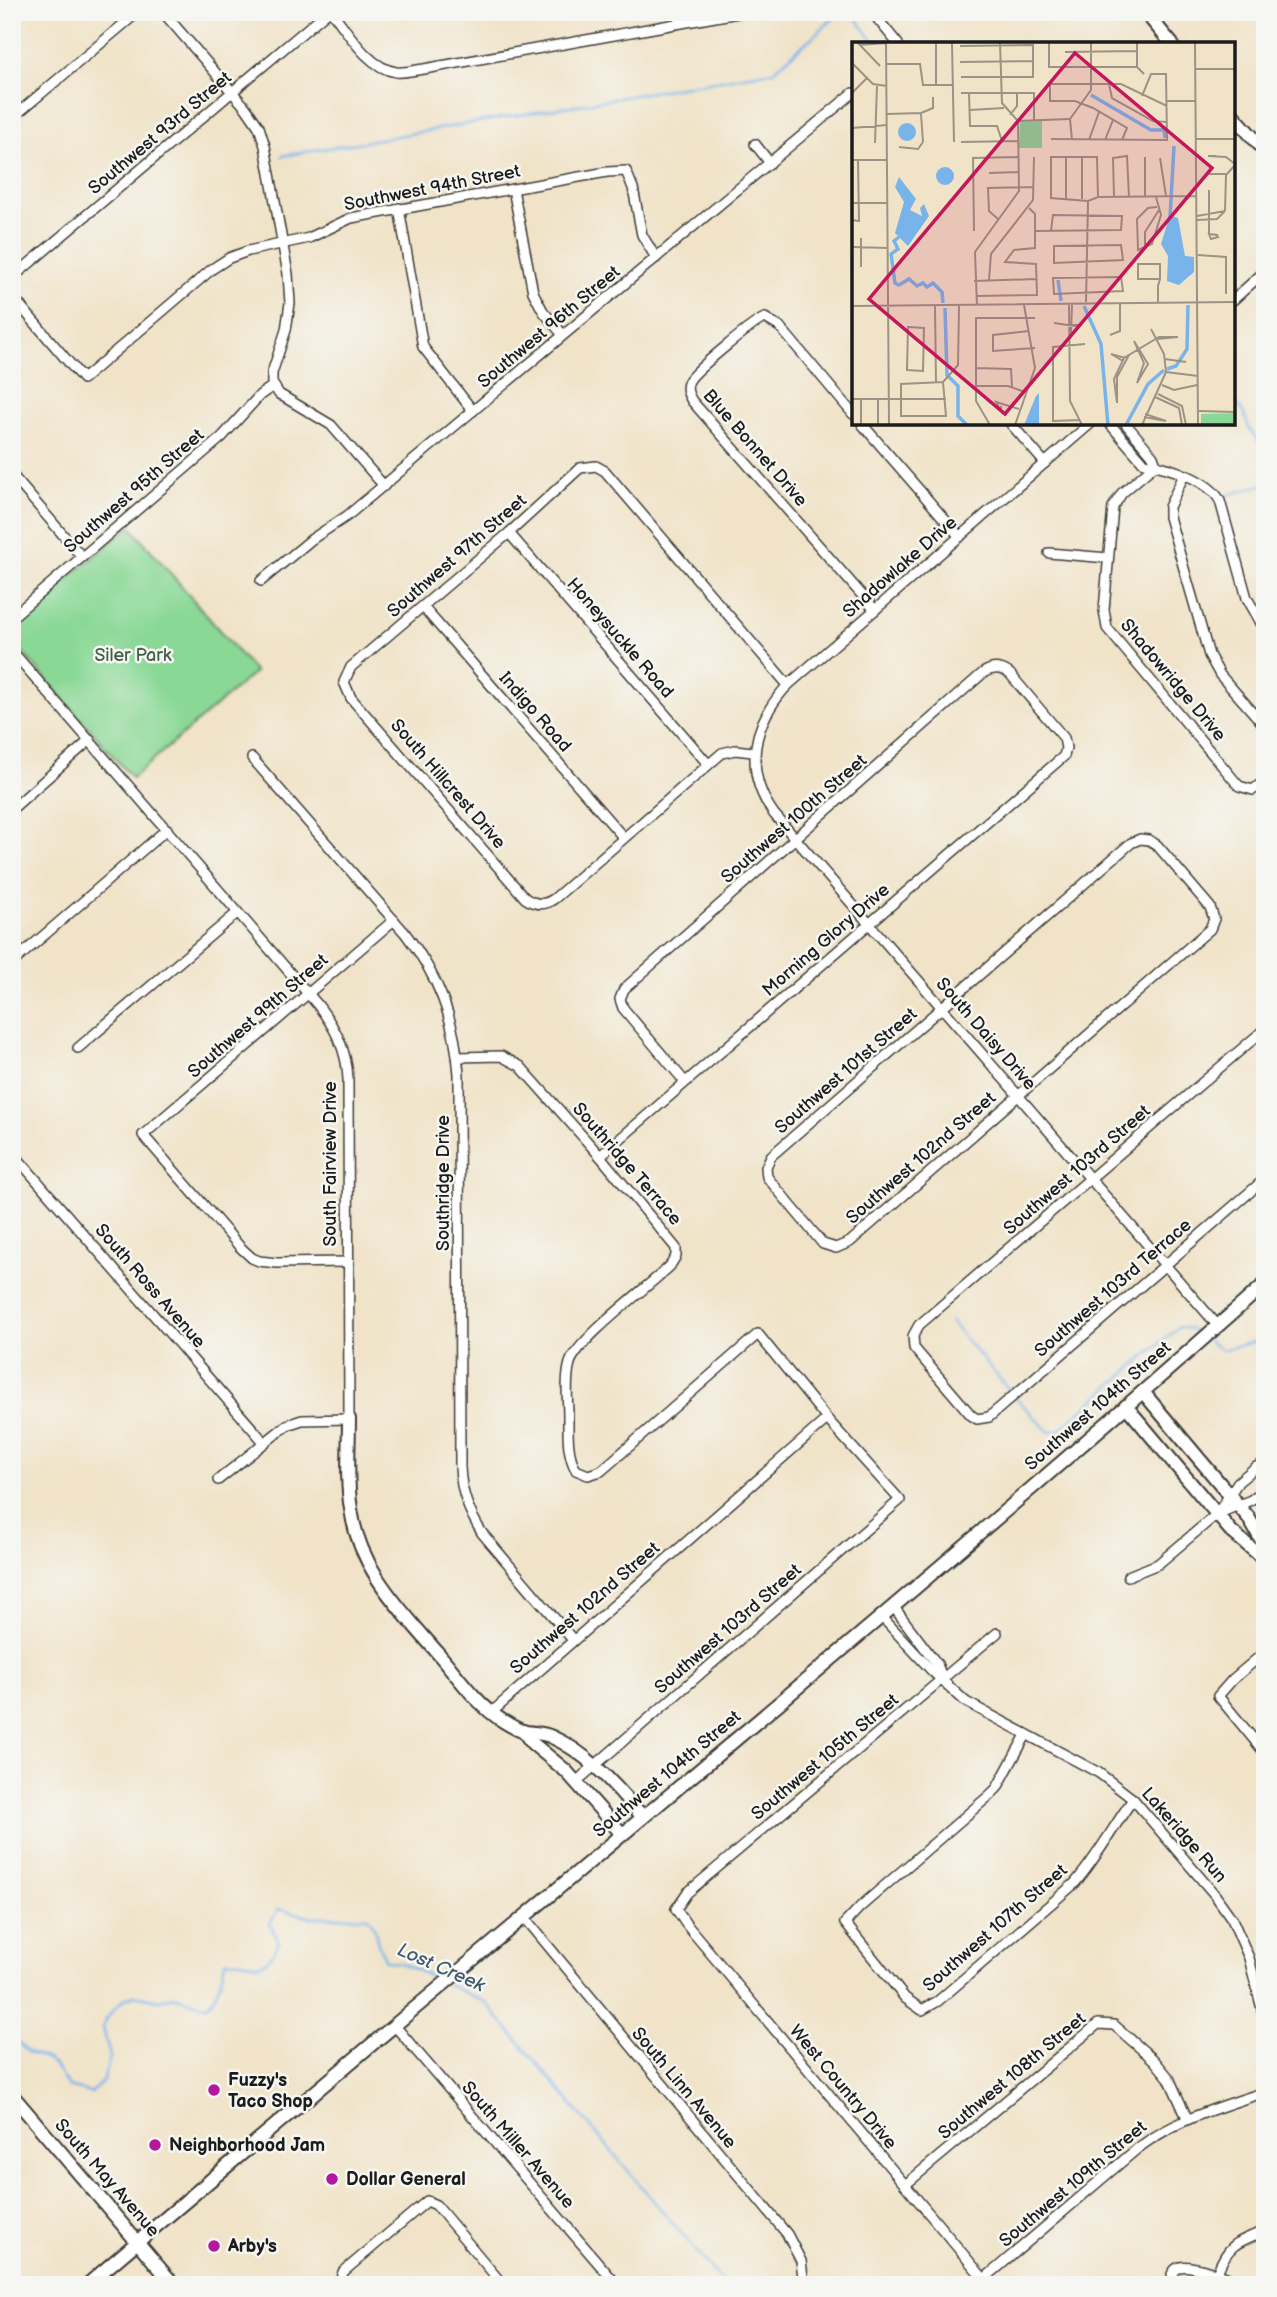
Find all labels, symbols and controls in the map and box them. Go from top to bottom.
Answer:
inset map [852,42,1235,425]
street label: Southwest 93rd Street [84,67,236,199]
street label: Southwest 94th Street [342,161,522,215]
street label: Southwest 96th Street [474,261,625,393]
street label: Blue Bonnet Drive [698,385,812,511]
street label: Southwest 95th Street [60,424,209,557]
street label: Southwest 97th Street [383,490,531,622]
street label: Shadowlake Drive [839,512,961,622]
street label: Honeysuckle Road [562,574,678,702]
street label: Shadowridge Drive [1116,615,1230,746]
park label: Siler Park [94,645,172,666]
street label: Indigo Road [495,668,575,756]
street label: South Hillcrest Drive [386,715,510,853]
street label: Southwest 100th Street [717,750,871,888]
street label: Morning Glory Drive [758,879,894,1001]
street label: Southwest 99th Street [184,949,333,1082]
street label: South Daisy Drive [932,974,1041,1095]
street label: Southwest 101st Street [771,1003,922,1138]
street label: South Fairview Drive [320,1081,341,1247]
street label: Southwest 102nd Street [842,1087,1000,1229]
street label: Southridge Terrace [568,1098,686,1230]
street label: Southwest 103rd Street [999,1100,1155,1239]
street label: Southridge Drive [433,1115,454,1251]
street label: Southwest 103rd Terrace [1031,1214,1196,1362]
street label: South Ross Avenue [90,1220,210,1353]
street label: Southwest 104th Street [1021,1337,1175,1475]
street label: Southwest 102nd Street [506,1537,664,1679]
street label: Southwest 103rd Street [650,1559,806,1698]
street label: Southwest 105th Street [747,1689,903,1825]
street label: Southwest 104th Street [589,1706,745,1842]
street label: Lakeridge Run [1137,1783,1231,1887]
street label: Southwest 107th Street [919,1859,1072,1996]
water label: Lost Creek [394,1939,489,1998]
street label: Southwest 108th Street [934,2008,1090,2144]
street label: West Country Drive [785,2021,901,2154]
street label: South Linn Avenue [627,2023,741,2153]
place label: Fuzzy's Taco Shop [228,2070,313,2112]
street label: South Miller Avenue [457,2077,579,2213]
marker: Fuzzy's Taco Shop [206,2082,222,2098]
street label: South May Avenue [50,2115,164,2241]
street label: Southwest 109th Street [995,2116,1151,2252]
place label: Neighborhood Jam [169,2135,325,2156]
marker: Neighborhood Jam [147,2137,163,2153]
place label: Dollar General [346,2169,466,2190]
marker: Dollar General [324,2171,340,2187]
place label: Arby's [227,2236,277,2257]
marker: Arby's [206,2238,222,2254]

